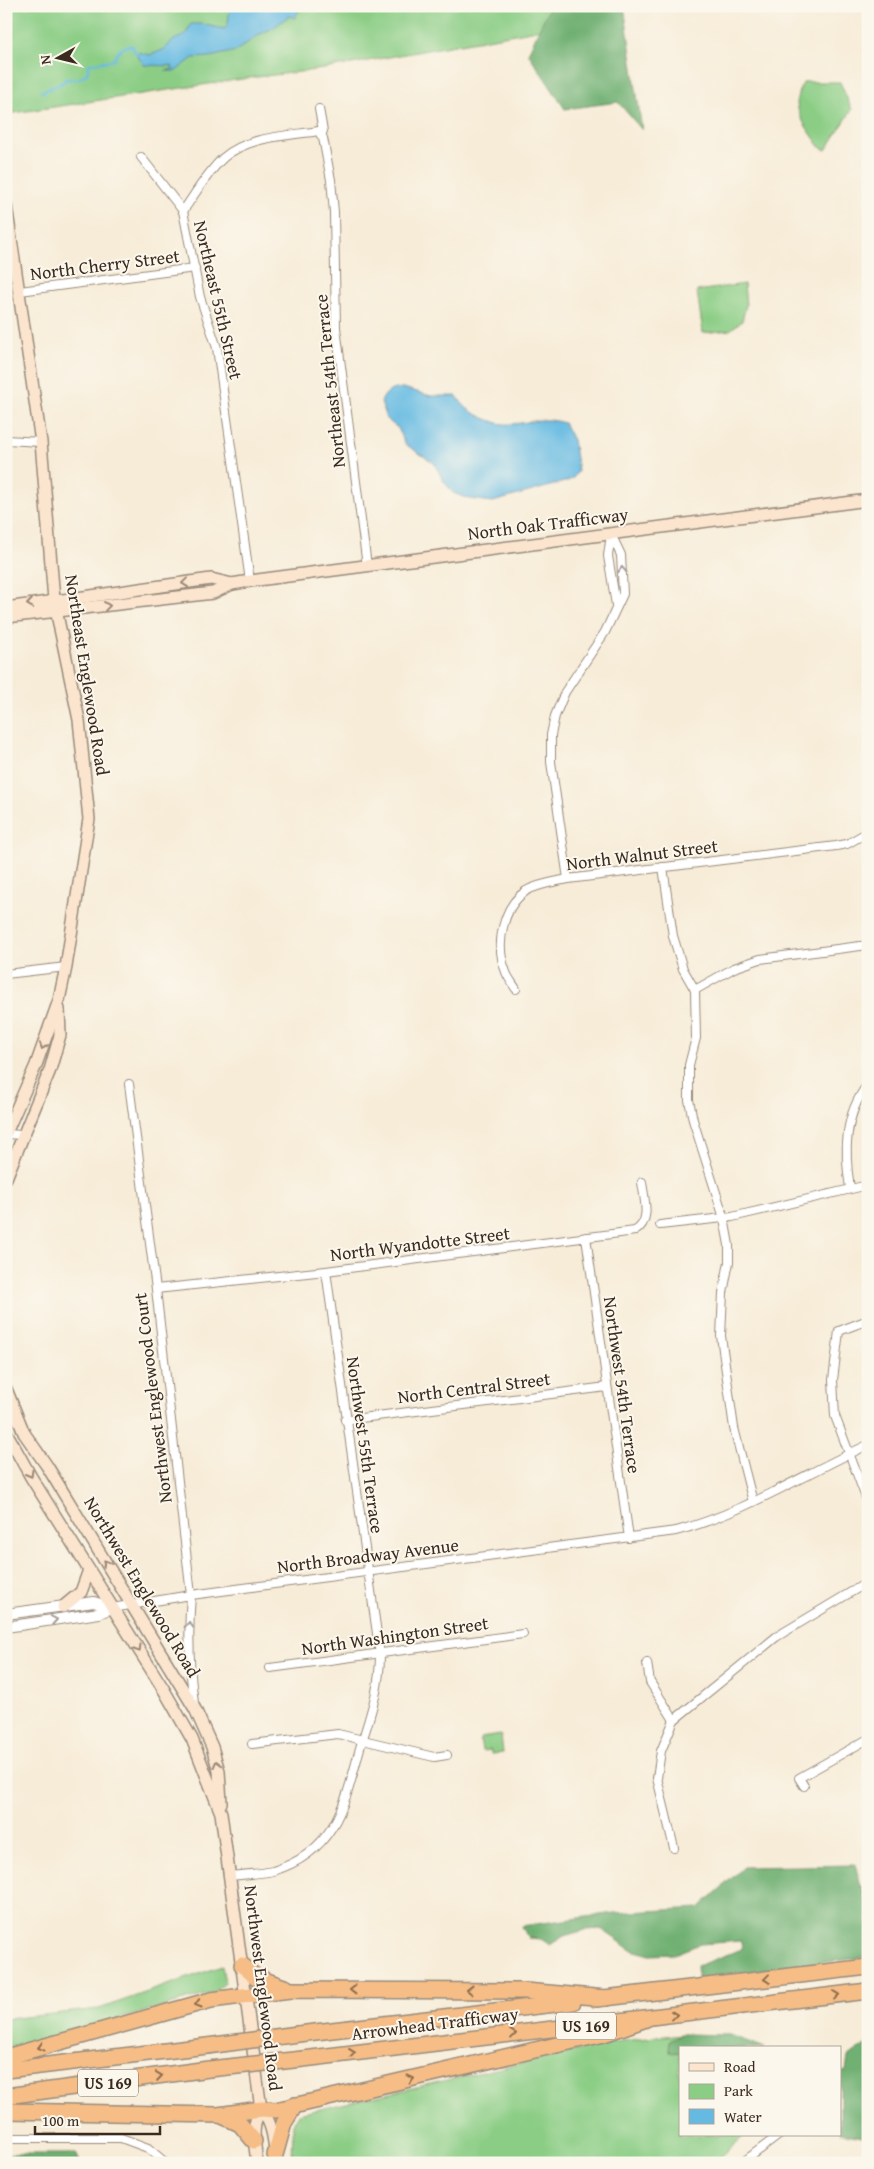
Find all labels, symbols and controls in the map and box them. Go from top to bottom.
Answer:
north arrow [32,32,82,82]
text: N [34,53,56,66]
street label: Northeast 55th Street [187,218,250,383]
street label: North Cherry Street [29,242,182,287]
street label: Northeast 54th Terrace [307,293,352,469]
street label: North Oak Trafficway [466,500,630,547]
one-way arrow [617,565,627,573]
street label: Northeast Englewood Road [58,573,117,778]
one-way arrow [180,577,189,587]
one-way arrow [26,598,34,609]
one-way arrow [103,601,111,612]
street label: North Walnut Street [565,832,720,877]
one-way arrow [39,1041,49,1050]
street label: North Wyandotte Street [329,1219,512,1268]
street label: Northwest Englewood Court [126,1291,179,1505]
street label: Northwest 54th Terrace [597,1295,648,1475]
street label: Northwest 55th Terrace [340,1355,391,1535]
street label: North Central Street [396,1365,553,1410]
one-way arrow [24,1469,34,1478]
street label: Northwest Englewood Road [78,1491,207,1683]
street label: North Broadway Avenue [276,1531,460,1580]
one-way arrow [103,1560,113,1569]
street label: North Washington Street [300,1609,491,1662]
one-way arrow [50,1616,59,1626]
one-way arrow [184,1621,195,1629]
one-way arrow [131,1644,141,1653]
one-way arrow [212,1760,223,1769]
street label: Northwest Englewood Road [237,1884,290,2093]
one-way arrow [763,1973,771,1984]
one-way arrow [349,1985,356,1995]
one-way arrow [466,1985,474,1995]
one-way arrow [832,1990,840,2001]
one-way arrow [194,1998,202,2008]
street label: Arrowhead Trafficway [350,2000,520,2047]
one-way arrow [671,2010,679,2021]
road number: US 169 [556,2012,616,2040]
one-way arrow [509,2029,517,2040]
one-way arrow [37,2041,45,2051]
legend [679,2046,842,2136]
one-way arrow [348,2048,356,2059]
text: Road [724,2056,755,2077]
road number: US 169 [78,2070,138,2096]
one-way arrow [155,2071,163,2082]
one-way arrow [407,2074,416,2085]
text: Park [724,2080,753,2101]
scale bar [35,2104,160,2136]
text: Water [724,2106,762,2127]
text: 100 m [42,2110,80,2131]

